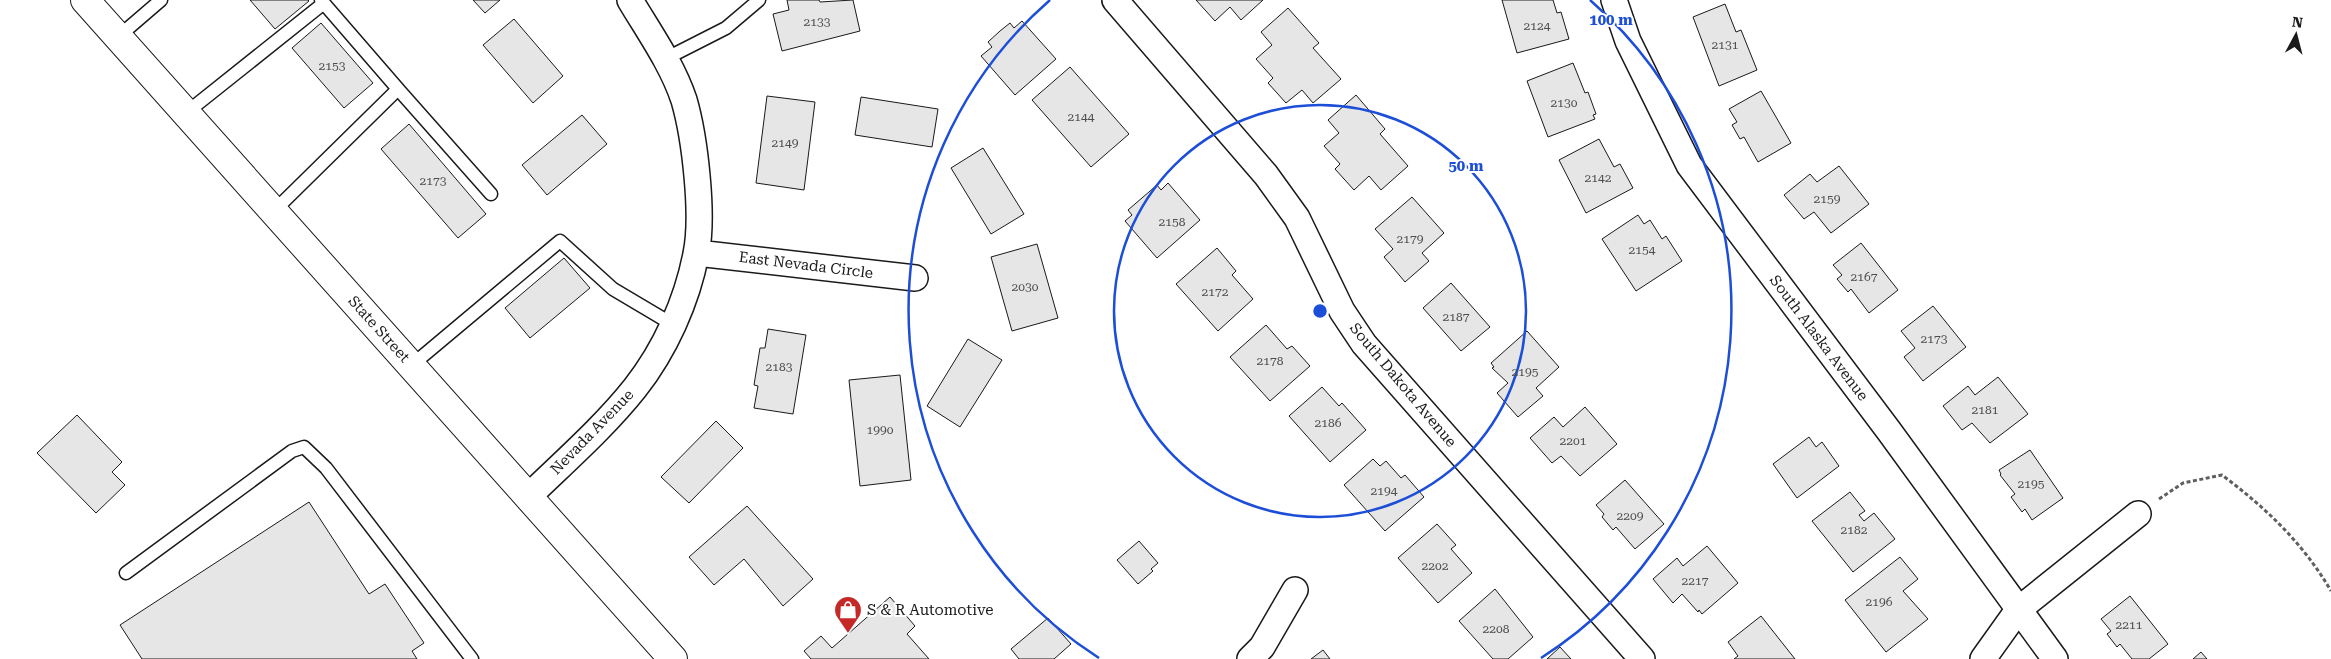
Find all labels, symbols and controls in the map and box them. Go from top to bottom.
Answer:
north arrow [2271,10,2321,60]
text: 100 m [1589,11,1633,29]
text: N [2291,13,2304,31]
house number: 2133 [804,15,831,29]
house number: 2124 [1524,19,1551,33]
house number: 2131 [1712,38,1739,52]
house number: 2153 [319,59,346,73]
house number: 2130 [1551,96,1578,110]
house number: 2144 [1068,110,1095,124]
house number: 2149 [772,136,799,150]
text: 50 m [1448,157,1484,175]
house number: 2142 [1585,171,1612,185]
house number: 2173 [420,174,447,188]
house number: 2159 [1814,192,1841,206]
house number: 2158 [1159,215,1186,229]
house number: 2179 [1397,232,1424,246]
house number: 2154 [1629,243,1656,257]
street label: East Nevada Circle [738,248,874,282]
house number: 2167 [1851,270,1878,284]
street label: South Alaska Avenue [1766,272,1872,404]
house number: 2030 [1012,280,1039,294]
house number: 2172 [1202,285,1229,299]
street label: State Street [344,292,414,366]
centre of rings [1311,302,1329,320]
house number: 2187 [1443,310,1470,324]
street label: South Dakota Avenue [1346,319,1460,451]
house number: 2173 [1921,332,1948,346]
house number: 2178 [1257,354,1284,368]
house number: 2183 [766,360,793,374]
house number: 2195 [1512,365,1539,379]
street label: Nevada Avenue [547,386,637,478]
house number: 2181 [1972,403,1999,417]
house number: 2186 [1315,416,1342,430]
house number: 1990 [867,423,894,437]
house number: 2201 [1560,434,1587,448]
house number: 2195 [2018,477,2045,491]
house number: 2194 [1371,484,1398,498]
house number: 2209 [1617,509,1644,523]
house number: 2182 [1841,523,1868,537]
house number: 2202 [1422,559,1449,573]
house number: 2217 [1682,574,1709,588]
shop icon: S & R Automotive [833,595,863,634]
house number: 2196 [1866,595,1893,609]
place label: S & R Automotive [867,601,994,619]
house number: 2211 [2116,618,2143,632]
house number: 2208 [1483,622,1510,636]

